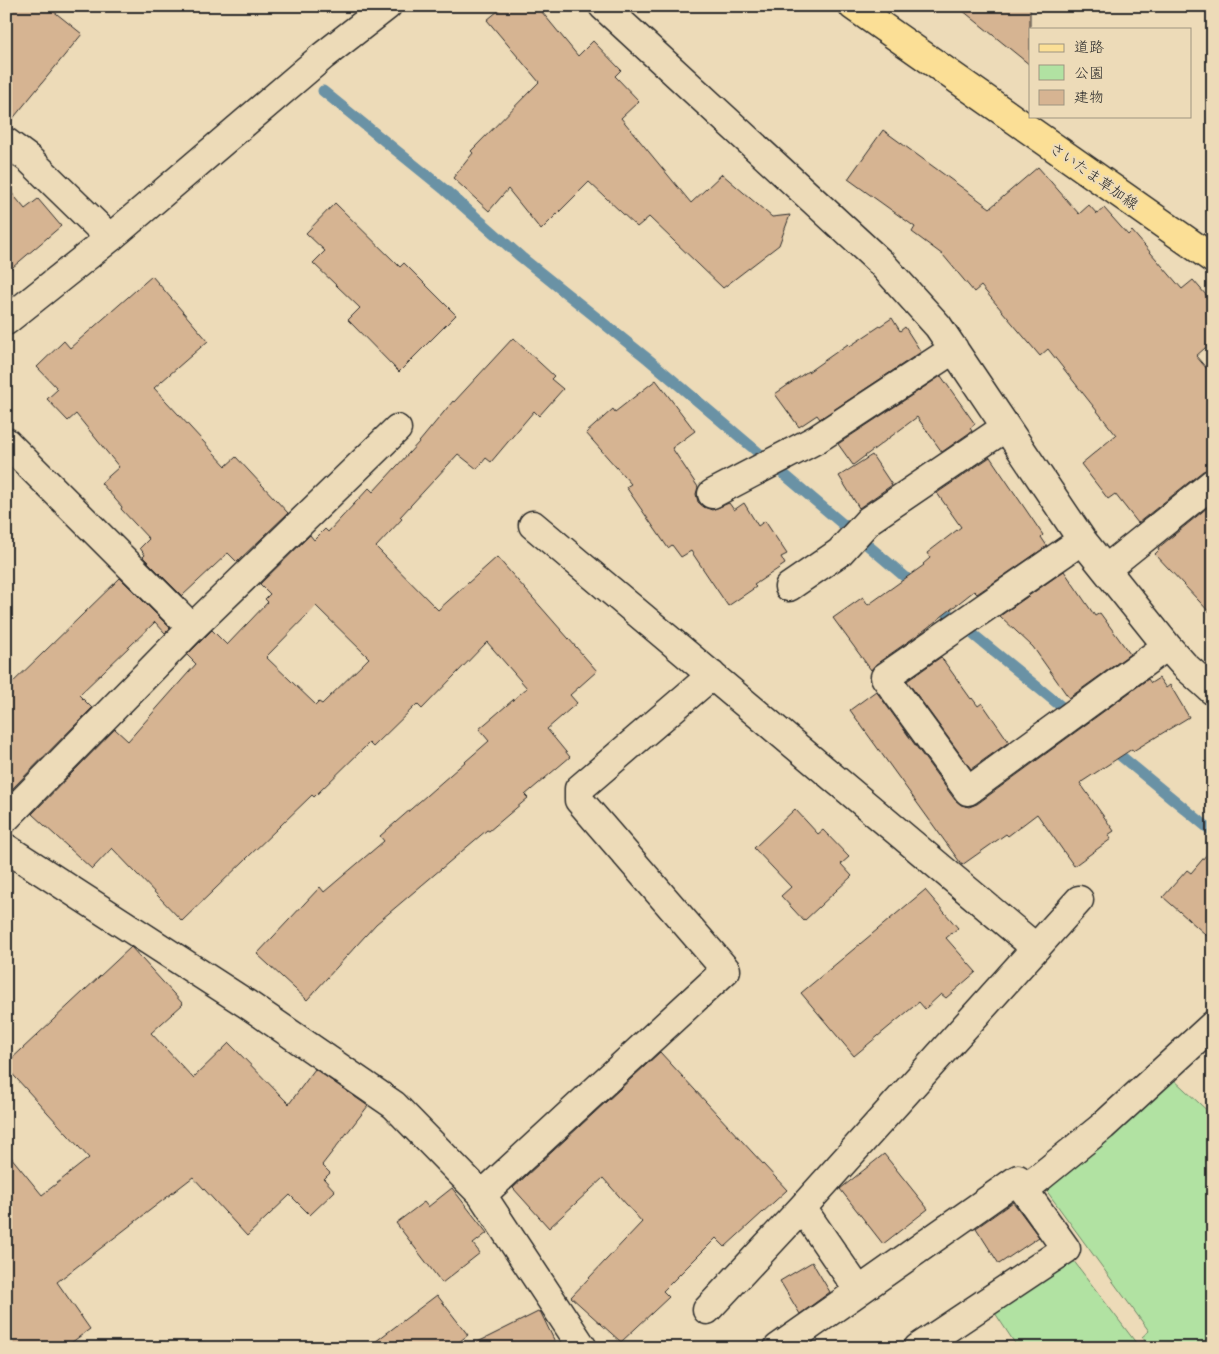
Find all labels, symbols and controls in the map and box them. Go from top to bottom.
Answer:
legend [1029,28,1192,118]
text: 道路 [1074,37,1104,56]
text: 公園 [1074,63,1104,82]
text: 建物 [1074,87,1104,106]
street label: さいたま草加線 [1046,138,1142,213]

